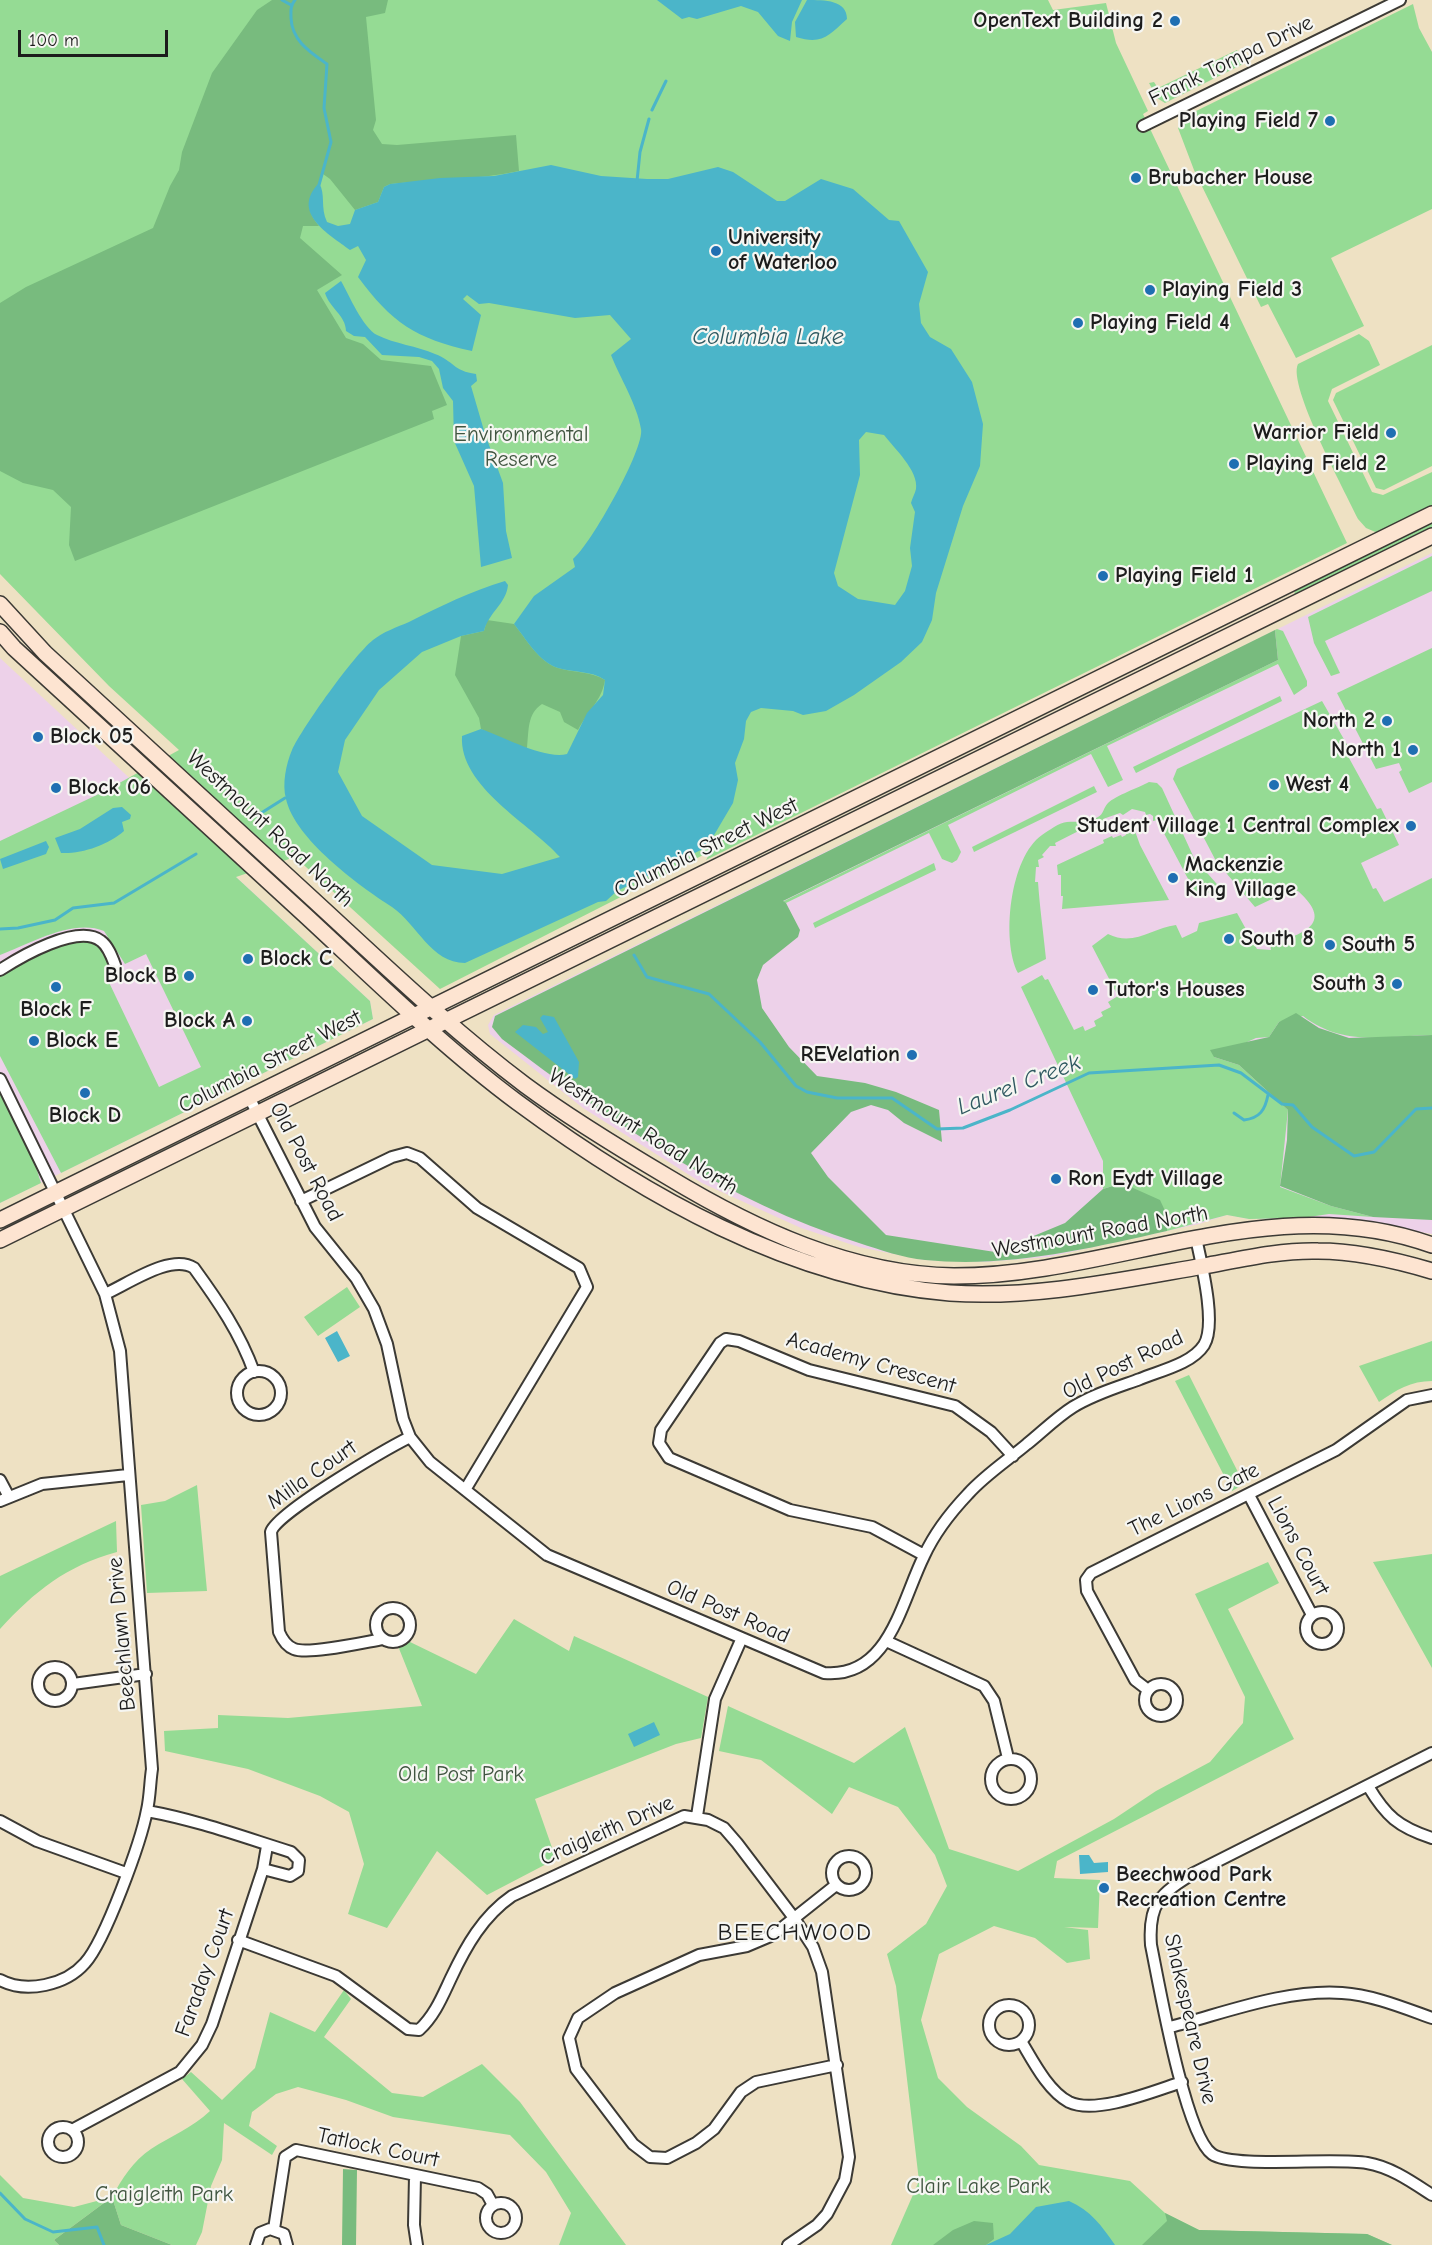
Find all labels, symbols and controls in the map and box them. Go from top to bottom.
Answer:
place label: OpenText Building 2 [973,8,1163,34]
street label: Frank Tompa Drive [1145,10,1317,112]
marker: OpenText Building 2 [1168,14,1182,28]
scale bar [21,18,171,56]
text: 100 m [29,30,79,51]
place label: Playing Field 7 [1179,108,1318,134]
marker: Playing Field 7 [1323,114,1337,128]
place label: Brubacher House [1148,165,1313,191]
marker: Brubacher House [1129,171,1143,185]
place label: University of Waterloo [728,225,837,276]
marker: University of Waterloo [709,244,723,258]
place label: Playing Field 3 [1162,277,1302,303]
marker: Playing Field 3 [1143,283,1157,297]
place label: Playing Field 4 [1090,310,1230,336]
marker: Playing Field 4 [1071,316,1085,330]
water label: Columbia Lake [692,323,844,351]
place label: Warrior Field [1254,420,1379,446]
park label: Environmental Reserve [454,422,588,474]
marker: Warrior Field [1384,426,1398,440]
place label: Playing Field 2 [1246,451,1386,477]
marker: Playing Field 2 [1227,457,1241,471]
place label: Playing Field 1 [1115,563,1253,589]
marker: Playing Field 1 [1096,569,1110,583]
place label: North 2 [1303,708,1375,734]
marker: North 2 [1380,714,1394,728]
place label: Block 05 [50,724,133,750]
marker: Block 05 [31,730,45,744]
place label: North 1 [1331,737,1401,763]
marker: North 1 [1406,743,1420,757]
street label: Westmount Road North [181,745,359,913]
place label: West 4 [1286,772,1349,798]
place label: Block 06 [68,775,151,801]
marker: West 4 [1267,778,1281,792]
marker: Block 06 [49,781,63,795]
street label: Columbia Street West [610,792,802,904]
place label: Student Village 1 Central Complex [1077,813,1399,839]
marker: Student Village 1 Central Complex [1404,819,1418,833]
place label: Mackenzie King Village [1185,852,1296,903]
marker: Mackenzie King Village [1166,871,1180,885]
place label: South 8 [1241,926,1314,952]
marker: South 8 [1222,932,1236,946]
place label: South 5 [1342,932,1415,958]
marker: South 5 [1323,938,1337,952]
place label: Block C [260,946,332,972]
marker: Block C [241,952,255,966]
place label: Block B [105,963,177,989]
marker: Block B [182,969,196,983]
place label: South 3 [1313,971,1385,997]
place label: Tutor's Houses [1105,977,1245,1003]
marker: South 3 [1390,977,1404,991]
marker: Block F [49,980,63,994]
marker: Tutor's Houses [1086,983,1100,997]
place label: Block F [20,997,92,1023]
street label: Columbia Street West [174,1005,366,1119]
place label: Block A [164,1008,235,1034]
marker: Block A [240,1014,254,1028]
place label: Block E [46,1028,118,1054]
marker: Block E [27,1034,41,1048]
place label: REVelation [801,1042,900,1068]
marker: REVelation [905,1048,919,1062]
water label: Laurel Creek [953,1048,1085,1122]
street label: Westmount Road North [543,1063,743,1201]
marker: Block D [78,1086,92,1100]
street label: Old Post Road [264,1098,348,1226]
place label: Block D [49,1103,121,1129]
place label: Ron Eydt Village [1068,1166,1223,1192]
marker: Ron Eydt Village [1049,1172,1063,1186]
street label: Westmount Road North [990,1200,1210,1264]
street label: Old Post Road [1058,1324,1188,1406]
street label: Academy Crescent [783,1326,959,1400]
street label: Milla Court [262,1435,362,1515]
street label: The Lions Gate [1125,1457,1263,1543]
street label: Lions Court [1261,1492,1335,1600]
street label: Beechlawn Drive [102,1556,142,1712]
street label: Old Post Road [662,1574,794,1650]
park label: Old Post Park [398,1762,524,1788]
street label: Craigleith Drive [536,1790,678,1872]
place label: Beechwood Park Recreation Centre [1116,1862,1286,1914]
marker: Beechwood Park Recreation Centre [1097,1881,1111,1895]
street label: Faraday Court [170,1905,240,2041]
district label: BEECHWOOD [717,1919,873,1947]
street label: Shakespeare Drive [1158,1931,1222,2107]
street label: Tatlock Court [315,2122,441,2174]
park label: Clair Lake Park [906,2174,1050,2200]
park label: Craigleith Park [95,2182,233,2208]

